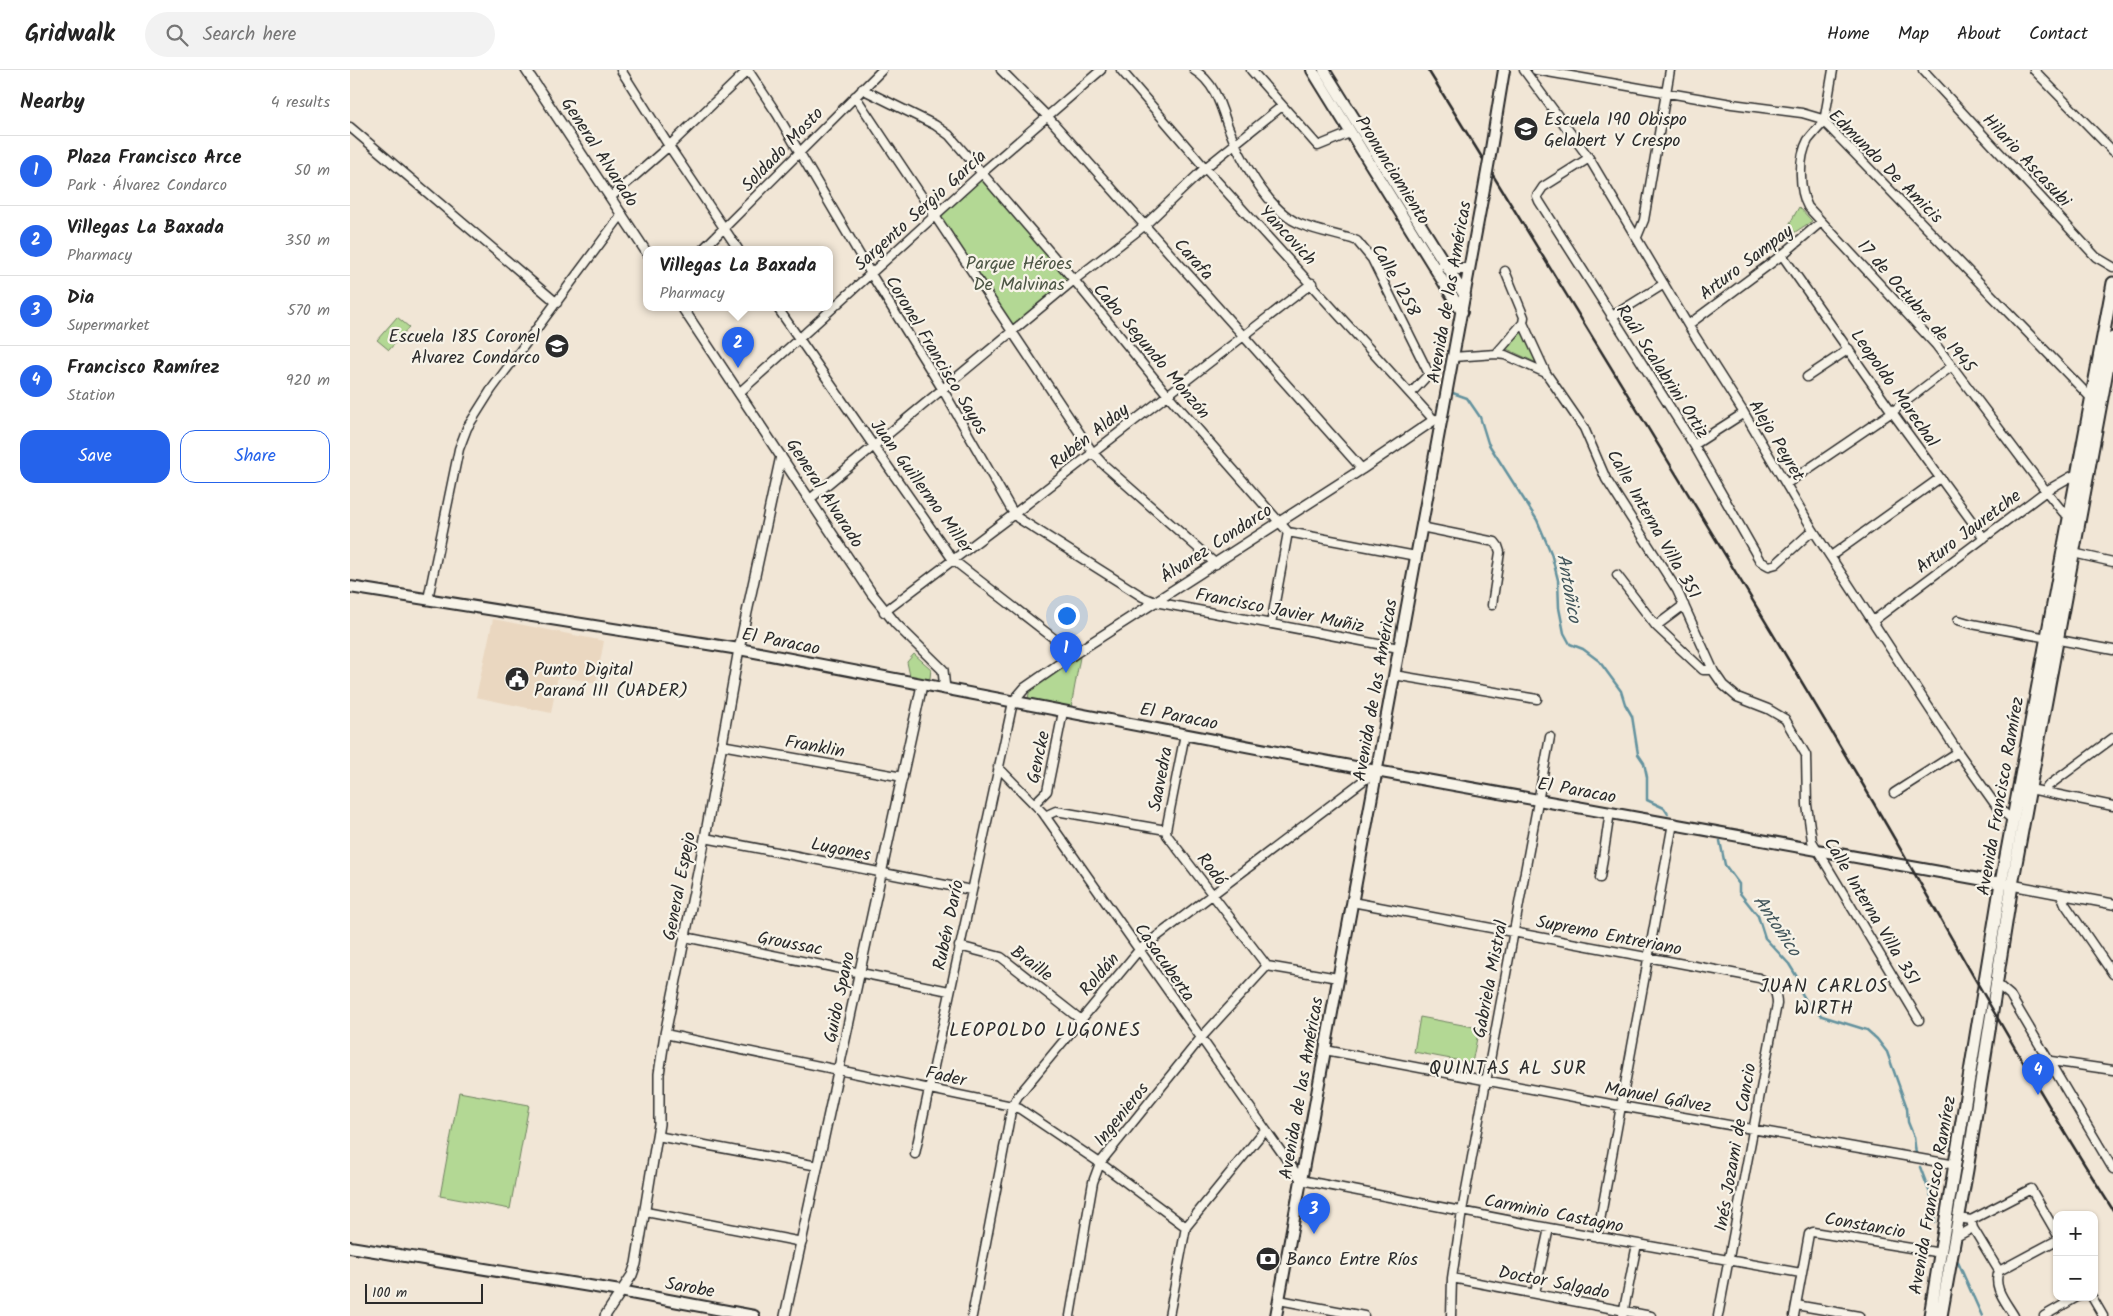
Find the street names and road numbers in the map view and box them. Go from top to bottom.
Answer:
street label: General Alvarado [552,92,645,213]
street label: Soldado Mosto [735,101,831,199]
street label: Edmundo De Amicis [1821,103,1949,232]
street label: Hilario Ascasubi [1974,107,2078,215]
street label: Pronunciamiento [1347,111,1437,231]
street label: Sargento Sergio García [848,143,994,279]
street label: Avenida de las Américas [1420,198,1481,386]
street label: Yancovich [1251,199,1323,273]
street label: Arturo Sampay [1694,218,1801,308]
street label: Carafa [1166,232,1220,288]
street label: 17 de Octubre de 1945 [1849,234,1983,381]
street label: Calle 1258 [1363,239,1427,323]
street label: Coronel Francisco Sayos [877,271,995,441]
street label: Cabo Segundo Monzón [1085,277,1217,427]
street label: Raúl Scalabrini Ortiz [1607,299,1716,445]
street label: Leopoldo Marechal [1842,324,1946,455]
street label: Alejo Peyret [1740,394,1812,488]
street label: Rubén Alday [1044,396,1137,478]
street label: Juan Guillermo Miller [862,414,980,561]
street label: General Alvarado [777,433,870,554]
street label: Calle Interna Villa 351 [1598,444,1707,605]
street label: Arturo Jauretche [1910,483,2028,582]
street label: Álvarez Condarco [1155,497,1279,591]
street label: Francisco Javier Muñiz [1193,581,1367,642]
street label: Avenida de las Américas [1346,596,1407,784]
street label: El Paracao [739,621,822,664]
street label: Avenida Francisco Ramírez [1970,694,2033,898]
street label: El Paracao [1137,696,1220,739]
street label: Franklin [783,728,847,767]
street label: Gencke [1020,728,1059,786]
street label: Saavedra [1141,744,1182,814]
street label: El Paracao [1535,770,1618,813]
street label: General Espejo [656,829,705,943]
street label: Lugones [808,830,874,871]
street label: Calle Interna Villa 351 [1815,832,1927,992]
street label: Rodó [1188,847,1234,894]
street label: Rubén Darío [926,877,973,973]
street label: Supremo Entreriano [1533,908,1684,965]
street label: Casacuberta [1126,917,1202,1008]
street label: Gabriela Mistral [1466,917,1517,1041]
street label: Groussac [755,924,825,965]
street label: Braille [1004,938,1059,990]
street label: Roldán [1073,947,1128,1003]
street label: Guido Spano [817,949,864,1046]
street label: Avenida de las Américas [1272,994,1333,1182]
street label: Fader [923,1059,970,1096]
street label: Inés Jozami de Cancio [1707,1061,1766,1234]
street label: Manuel Gálvez [1602,1075,1714,1122]
street label: Ingenieros [1087,1076,1157,1153]
street label: Avenida Francisco Ramírez [1902,1093,1965,1297]
street label: Carminio Castagno [1481,1187,1626,1242]
street label: Constancio [1822,1205,1907,1248]
street label: Doctor Salgado [1496,1258,1612,1308]
street label: Sarobe [663,1270,717,1307]

